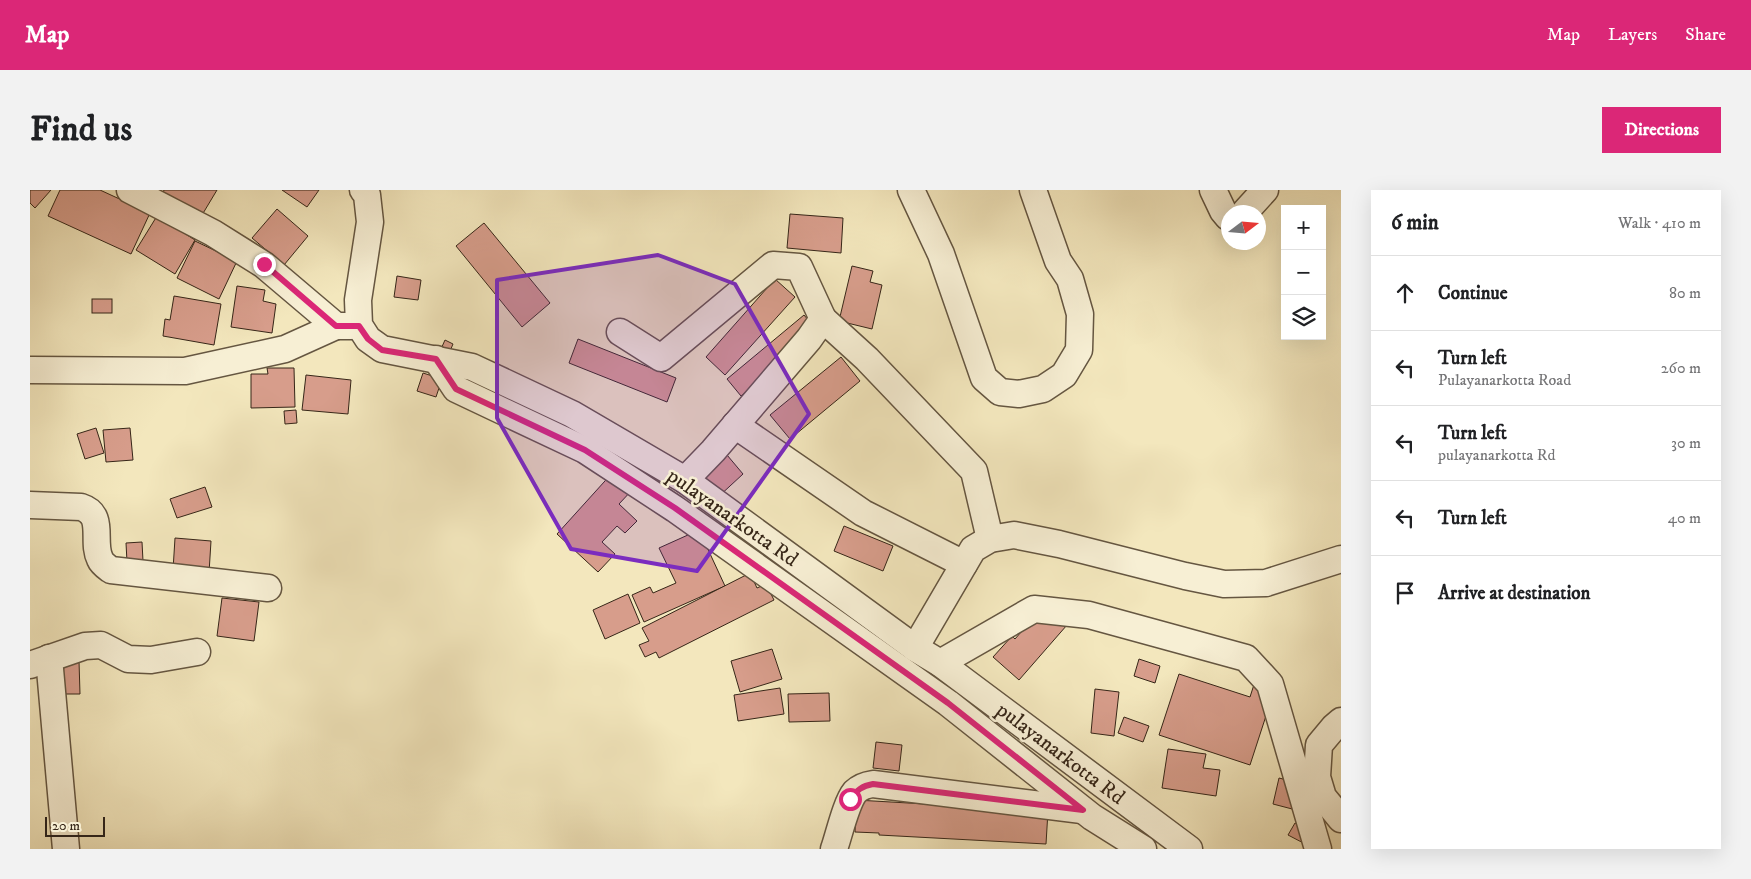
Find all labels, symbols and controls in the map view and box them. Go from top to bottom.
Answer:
text: Map [25,20,69,50]
text: Map [1547,24,1580,46]
text: Layers [1608,24,1657,46]
text: Share [1685,24,1726,46]
button: Directions [1602,107,1721,153]
text: Find us [30,108,132,152]
north arrow [1221,205,1266,250]
map controls [1281,205,1326,340]
button: + [1281,205,1326,250]
text: 6 min [1391,210,1439,236]
text: Walk · 410 m [1618,213,1701,233]
button: − [1281,250,1326,295]
route end [253,253,276,276]
icon: ahead [1391,279,1419,307]
text: Continue [1438,282,1508,305]
text: 80 m [1669,283,1701,303]
button: layers [1281,295,1326,340]
text: Turn left [1438,347,1507,370]
icon: left [1391,354,1419,382]
text: 260 m [1661,358,1701,378]
text: Pulayanarkotta Road [1438,370,1571,390]
text: Turn left [1438,422,1507,445]
icon: left [1391,429,1419,457]
text: 30 m [1671,433,1701,453]
text: pulayanarkotta Rd [1438,445,1555,465]
street label: pulayanarkotta Rd [661,462,803,573]
icon: left [1391,504,1419,532]
text: Turn left [1438,507,1507,530]
text: 40 m [1668,508,1701,528]
icon: arrive [1391,579,1419,607]
text: Arrive at destination [1438,582,1590,605]
street label: pulayanarkotta Rd [990,696,1130,811]
route start [839,788,862,811]
scale bar [45,814,105,837]
text: 20 m [52,817,80,835]

